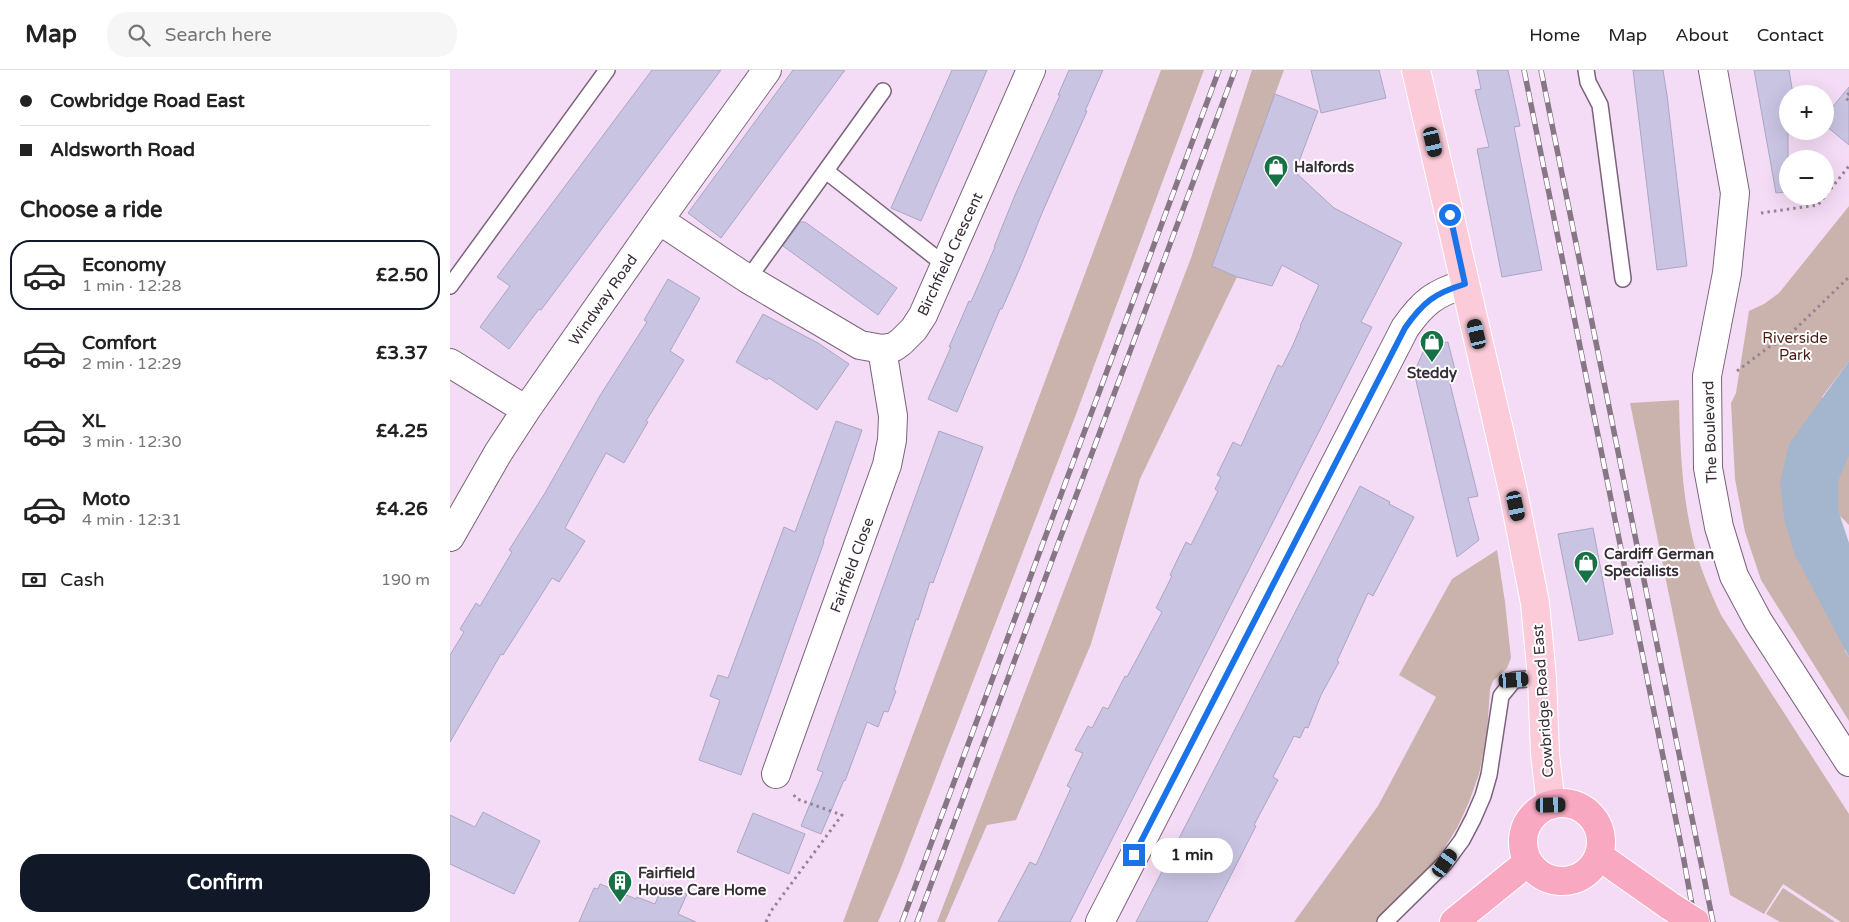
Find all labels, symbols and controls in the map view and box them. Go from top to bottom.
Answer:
search box [107,12,457,57]
text: Map [25,20,77,49]
icon: search [125,21,153,49]
text: Search here [165,24,272,46]
text: Home [1529,24,1580,46]
text: Map [1608,24,1647,46]
text: About [1675,24,1729,46]
text: Contact [1757,24,1824,46]
map controls [1779,85,1834,205]
button: + [1779,85,1834,140]
text: Cowbridge Road East [50,90,245,112]
car [1422,126,1443,158]
text: Aldsworth Road [50,139,195,161]
button: − [1779,150,1834,205]
shop icon: Halfords [1263,154,1289,188]
place label: Halfords [1294,158,1354,176]
street label: Birchfield Crescent [913,189,987,319]
text: Choose a ride [20,197,163,223]
route start [1439,204,1461,226]
street label: Windway Road [565,251,641,349]
icon: car [22,253,67,298]
text: Economy [82,254,166,276]
text: £2.50 [376,264,428,286]
text: 1 min · 12:28 [82,276,181,296]
car [1466,318,1487,350]
shop icon: Steddy [1419,329,1445,363]
park label: Riverside Park [1762,329,1828,364]
icon: car [22,331,67,376]
text: Comfort [82,332,156,354]
text: £3.37 [376,342,428,364]
text: 2 min · 12:29 [82,354,181,374]
place label: Steddy [1407,364,1457,383]
street label: The Boulevard [1699,380,1721,484]
icon: car [22,409,67,454]
text: XL [82,410,106,432]
text: £4.25 [376,420,428,442]
text: 3 min · 12:30 [82,432,181,452]
icon: car [22,487,67,532]
text: Moto [82,488,130,510]
car [1505,490,1526,522]
text: £4.26 [376,498,428,520]
text: 4 min · 12:31 [82,510,181,530]
street label: Fairfield Close [826,515,878,615]
place label: Cardiff German Specialists [1604,545,1714,581]
shop icon: Cardiff German Specialists [1573,550,1599,584]
icon: cash [20,566,48,594]
text: Cash [60,569,105,591]
text: 190 m [381,570,430,590]
street label: Cowbridge Road East [1529,623,1557,778]
car [1498,671,1529,689]
car [1535,797,1566,813]
callout: 1 min [1152,838,1234,872]
route end [1123,844,1145,866]
text: 1 min [1171,845,1213,865]
car [1430,846,1459,880]
button: Confirm [20,854,430,912]
place label: Fairfield House Care Home [638,864,767,899]
building icon: Fairfield House Care Home [607,869,633,903]

